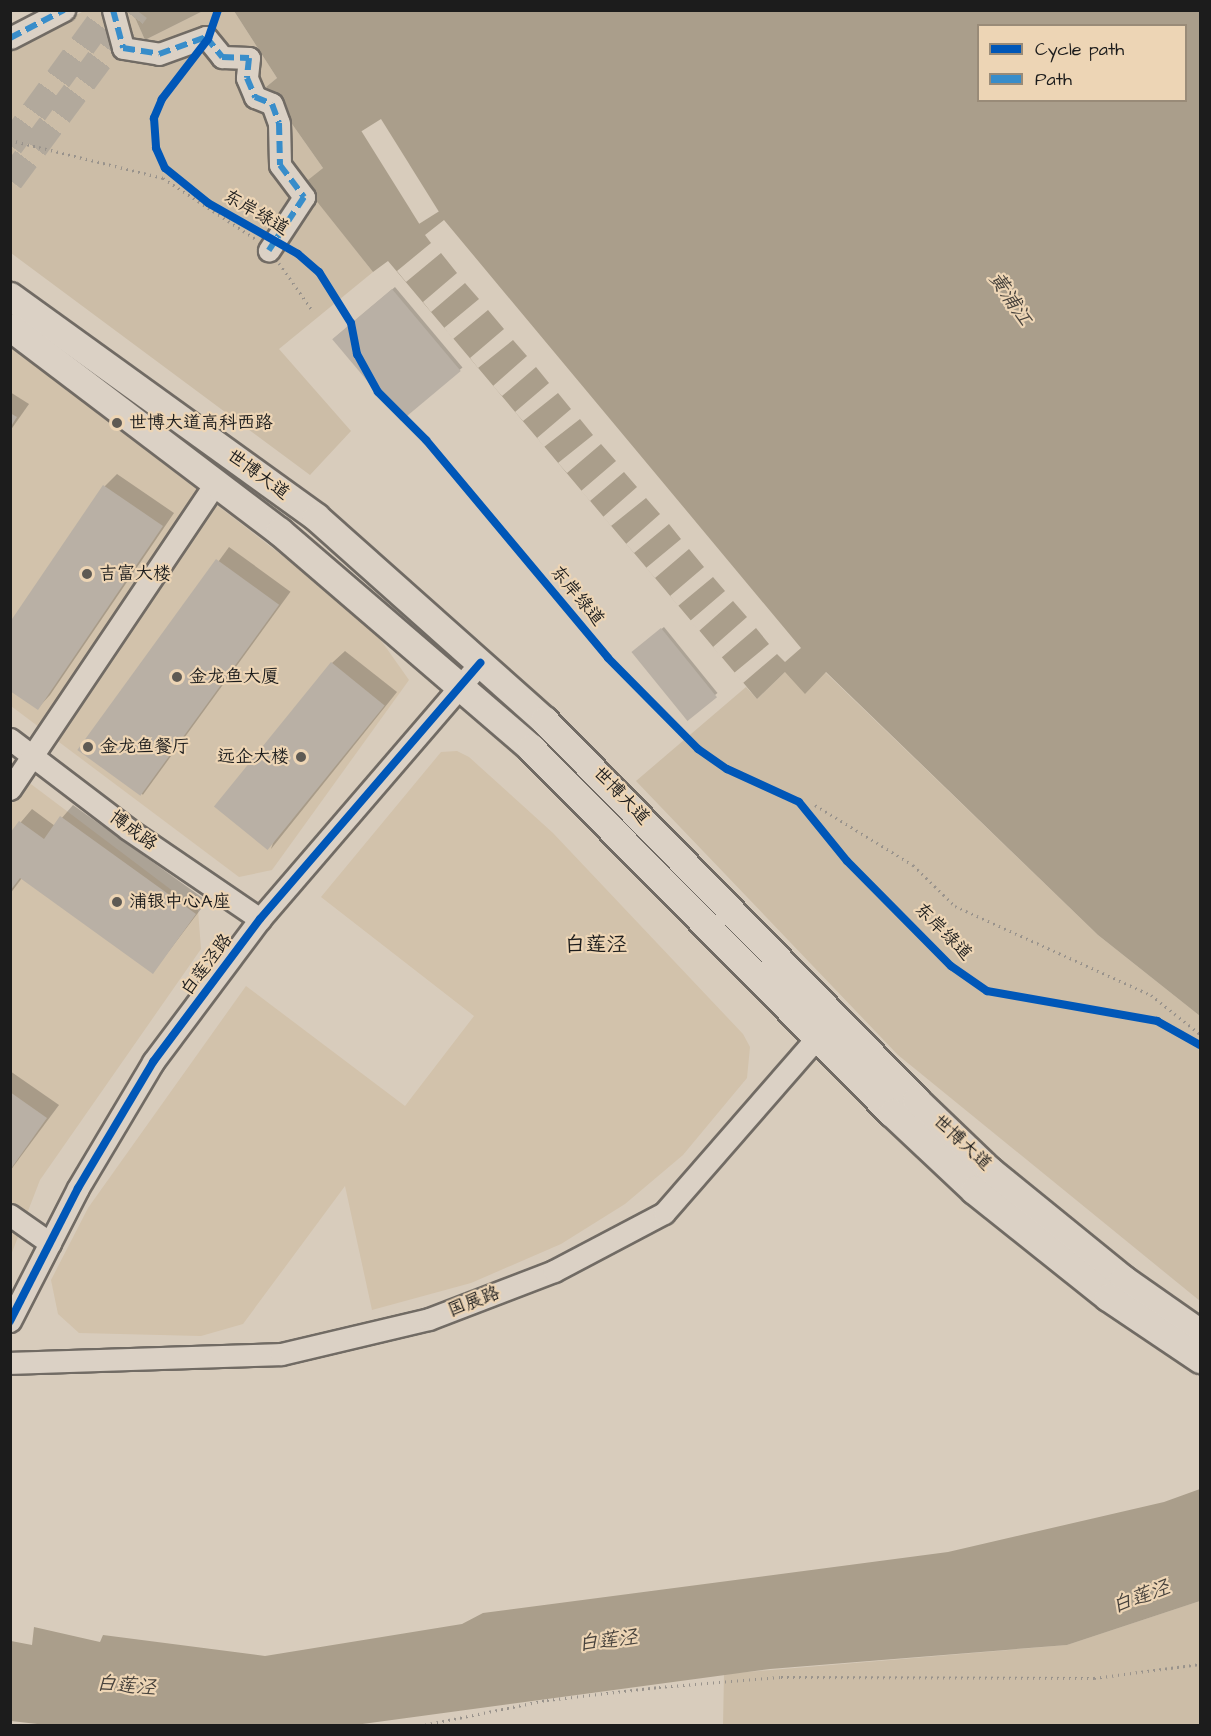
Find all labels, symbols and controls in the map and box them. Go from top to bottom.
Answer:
legend [977,24,1187,102]
text: Cycle path [1035,37,1124,62]
text: Path [1035,67,1072,92]
street label: 东岸绿道 [219,186,293,240]
water label: 黄浦江 [983,267,1037,331]
place label: 世博大道高科西路 [129,412,273,434]
marker: 世博大道高科西路 [110,416,124,430]
street label: 世博大道 [223,445,293,505]
street label: 东岸绿道 [546,561,608,631]
place label: 吉富大楼 [99,563,171,585]
marker: 吉富大楼 [80,567,94,581]
place label: 金龙鱼大厦 [189,666,279,688]
marker: 金龙鱼大厦 [170,670,184,684]
place label: 金龙鱼餐厅 [100,736,190,758]
marker: 金龙鱼餐厅 [81,740,95,754]
place label: 远企大楼 [217,746,289,768]
marker: 远企大楼 [294,750,308,764]
street label: 世博大道 [588,763,654,829]
street label: 博成路 [105,806,161,856]
place label: 浦银中心A座 [129,891,231,913]
marker: 浦银中心A座 [110,895,124,909]
street label: 东岸绿道 [910,899,976,965]
street label: 白莲泾路 [177,930,237,1000]
district label: 白莲泾 [565,932,627,958]
street label: 世博大道 [928,1111,996,1175]
street label: 国展路 [445,1282,503,1322]
water label: 白莲泾 [1109,1575,1173,1619]
water label: 白莲泾 [577,1625,639,1657]
water label: 白莲泾 [95,1671,157,1701]

